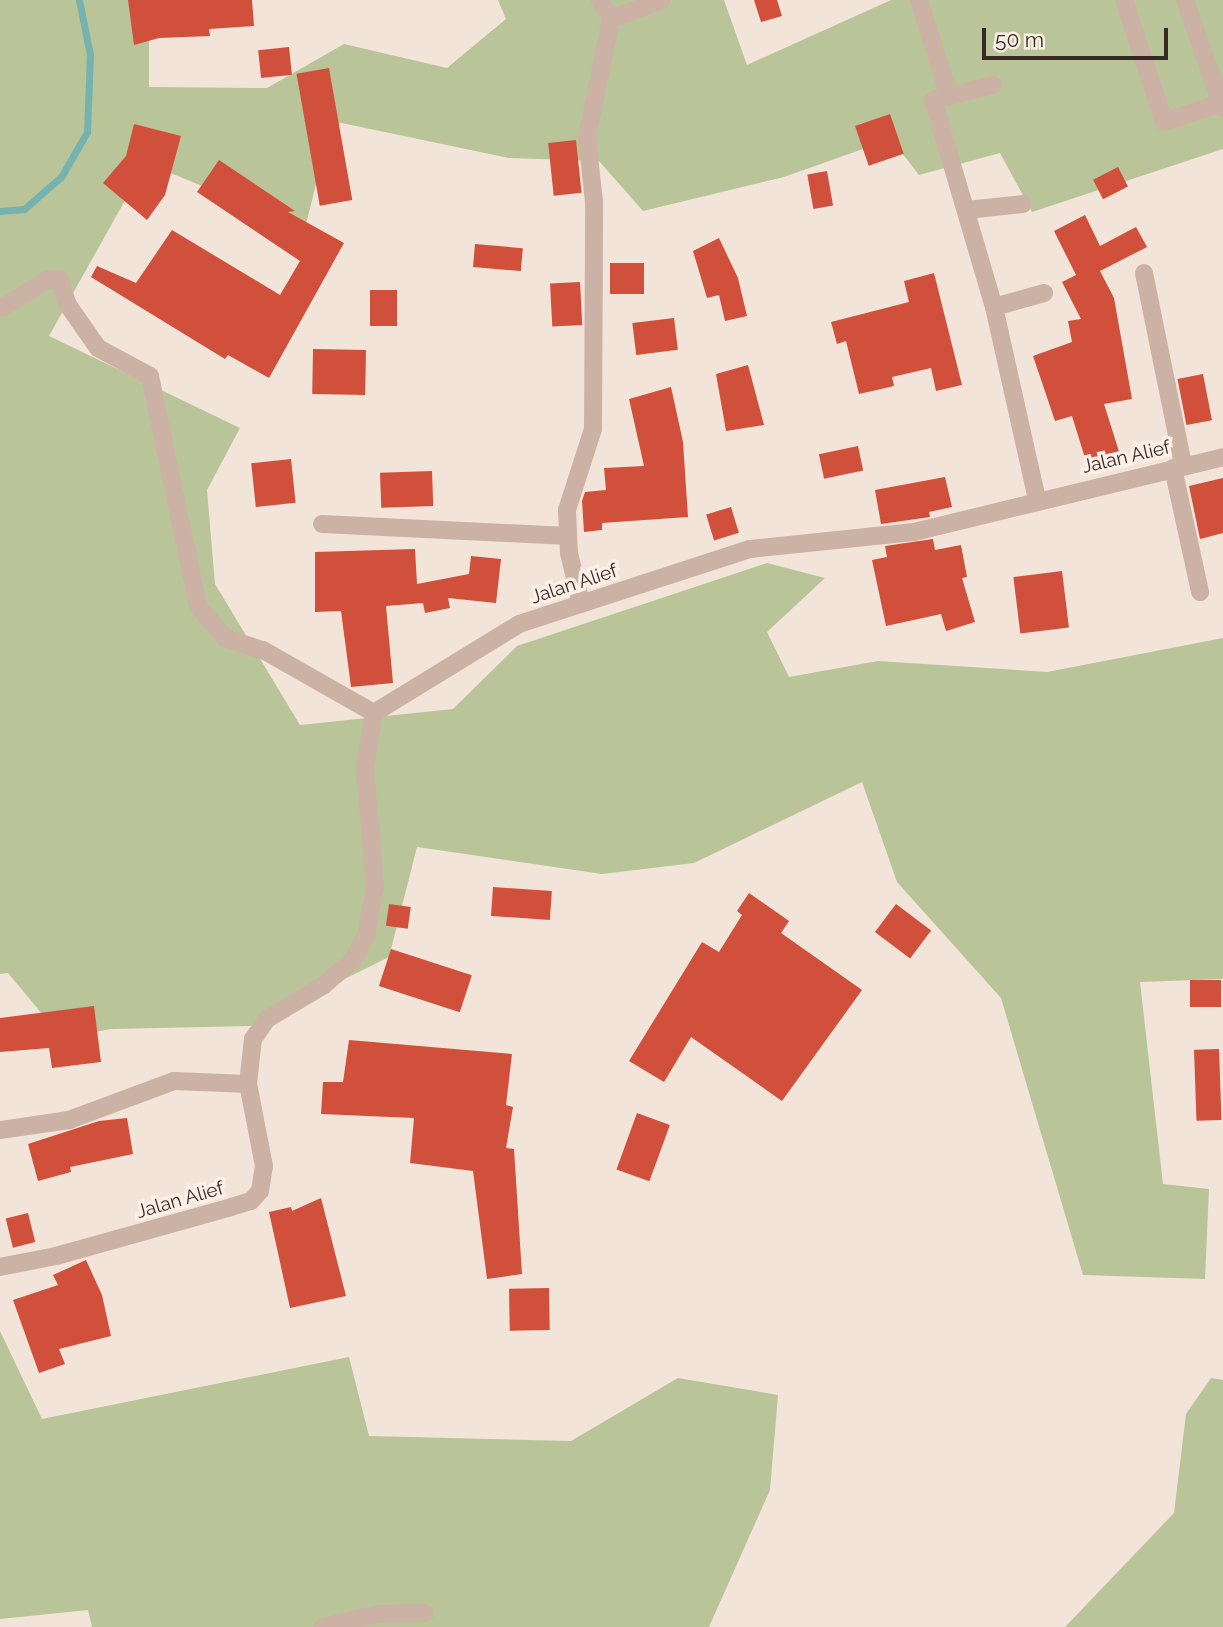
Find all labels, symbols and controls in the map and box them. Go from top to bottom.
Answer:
scale bar [985,14,1170,58]
text: 50 m [995,27,1044,52]
street label: Jalan Alief [1079,436,1173,478]
street label: Jalan Alief [528,559,620,609]
street label: Jalan Alief [133,1177,227,1223]

